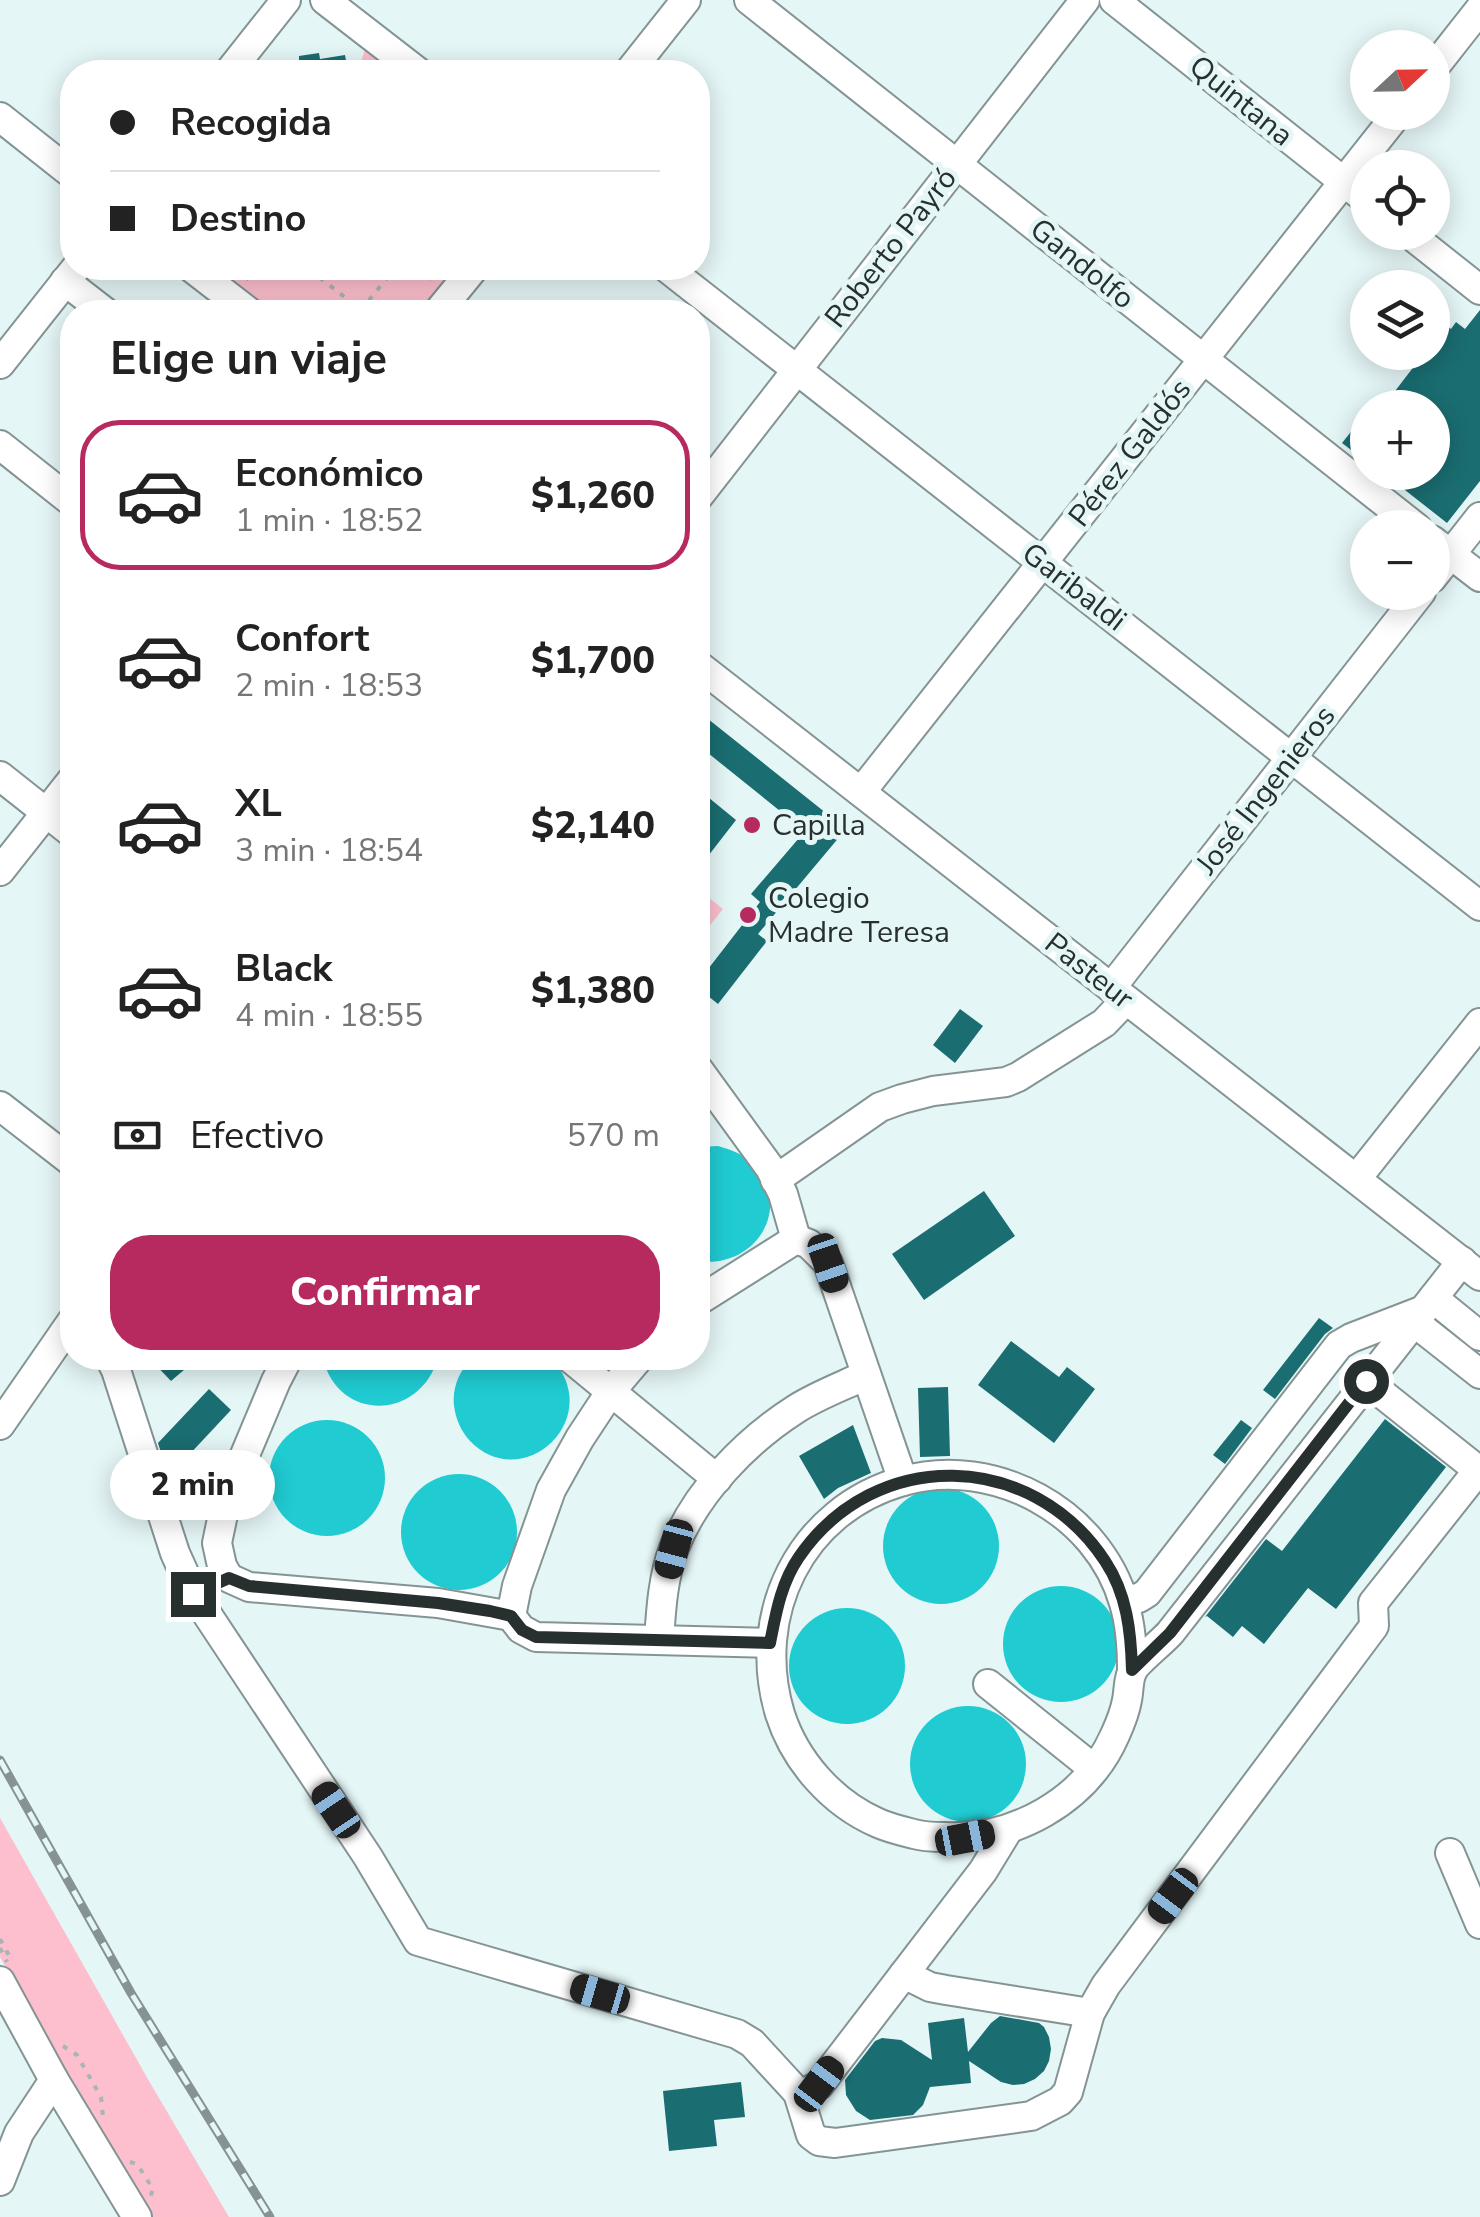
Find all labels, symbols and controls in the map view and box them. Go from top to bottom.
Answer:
north arrow [1350,30,1450,130]
map controls [1350,30,1450,610]
street label: Quintana [1180,46,1302,156]
text: Recogida [170,97,332,148]
button: locate [1350,150,1450,250]
street label: Roberto Payró [815,159,967,337]
text: Destino [170,193,306,244]
street label: Gandolfo [1021,209,1143,319]
button: layers [1350,270,1450,370]
text: Elige un viaje [110,329,387,390]
street label: Pérez Galdós [1059,371,1201,535]
button: + [1350,390,1450,490]
text: Económico [235,448,424,499]
icon: car [115,450,205,540]
text: $1,260 [531,470,655,521]
text: 1 min · 18:52 [235,499,423,542]
button: − [1350,510,1450,610]
street label: Garibaldi [1013,533,1135,641]
text: Confort [235,613,369,664]
icon: car [115,615,205,705]
text: $1,700 [531,635,655,686]
text: 2 min · 18:53 [235,664,423,707]
street label: José Ingenieros [1186,697,1345,884]
text: XL [235,778,282,829]
icon: car [115,780,205,870]
text: $2,140 [531,800,655,851]
place label: Capilla [772,805,866,846]
marker: Capilla [741,814,763,836]
text: 3 min · 18:54 [235,829,423,872]
place label: Colegio Madre Teresa [768,878,950,953]
marker: Colegio Madre Teresa [737,904,759,926]
street label: Pasteur [1036,923,1142,1019]
text: Black [235,943,332,994]
icon: car [115,945,205,1035]
text: $1,380 [531,965,655,1016]
text: 4 min · 18:55 [235,994,423,1037]
icon: cash [110,1108,165,1163]
text: Efectivo [190,1110,324,1161]
text: 570 m [567,1114,660,1157]
car [804,1230,852,1296]
button: Confirmar [110,1235,660,1350]
route start [1344,1359,1389,1404]
callout: 2 min [110,1449,276,1519]
text: 2 min [150,1463,235,1506]
car [652,1516,696,1582]
route end [171,1572,216,1617]
car [307,1777,365,1843]
car [933,1818,997,1858]
car [1143,1863,1203,1929]
car [567,1971,633,2017]
car [789,2051,849,2117]

